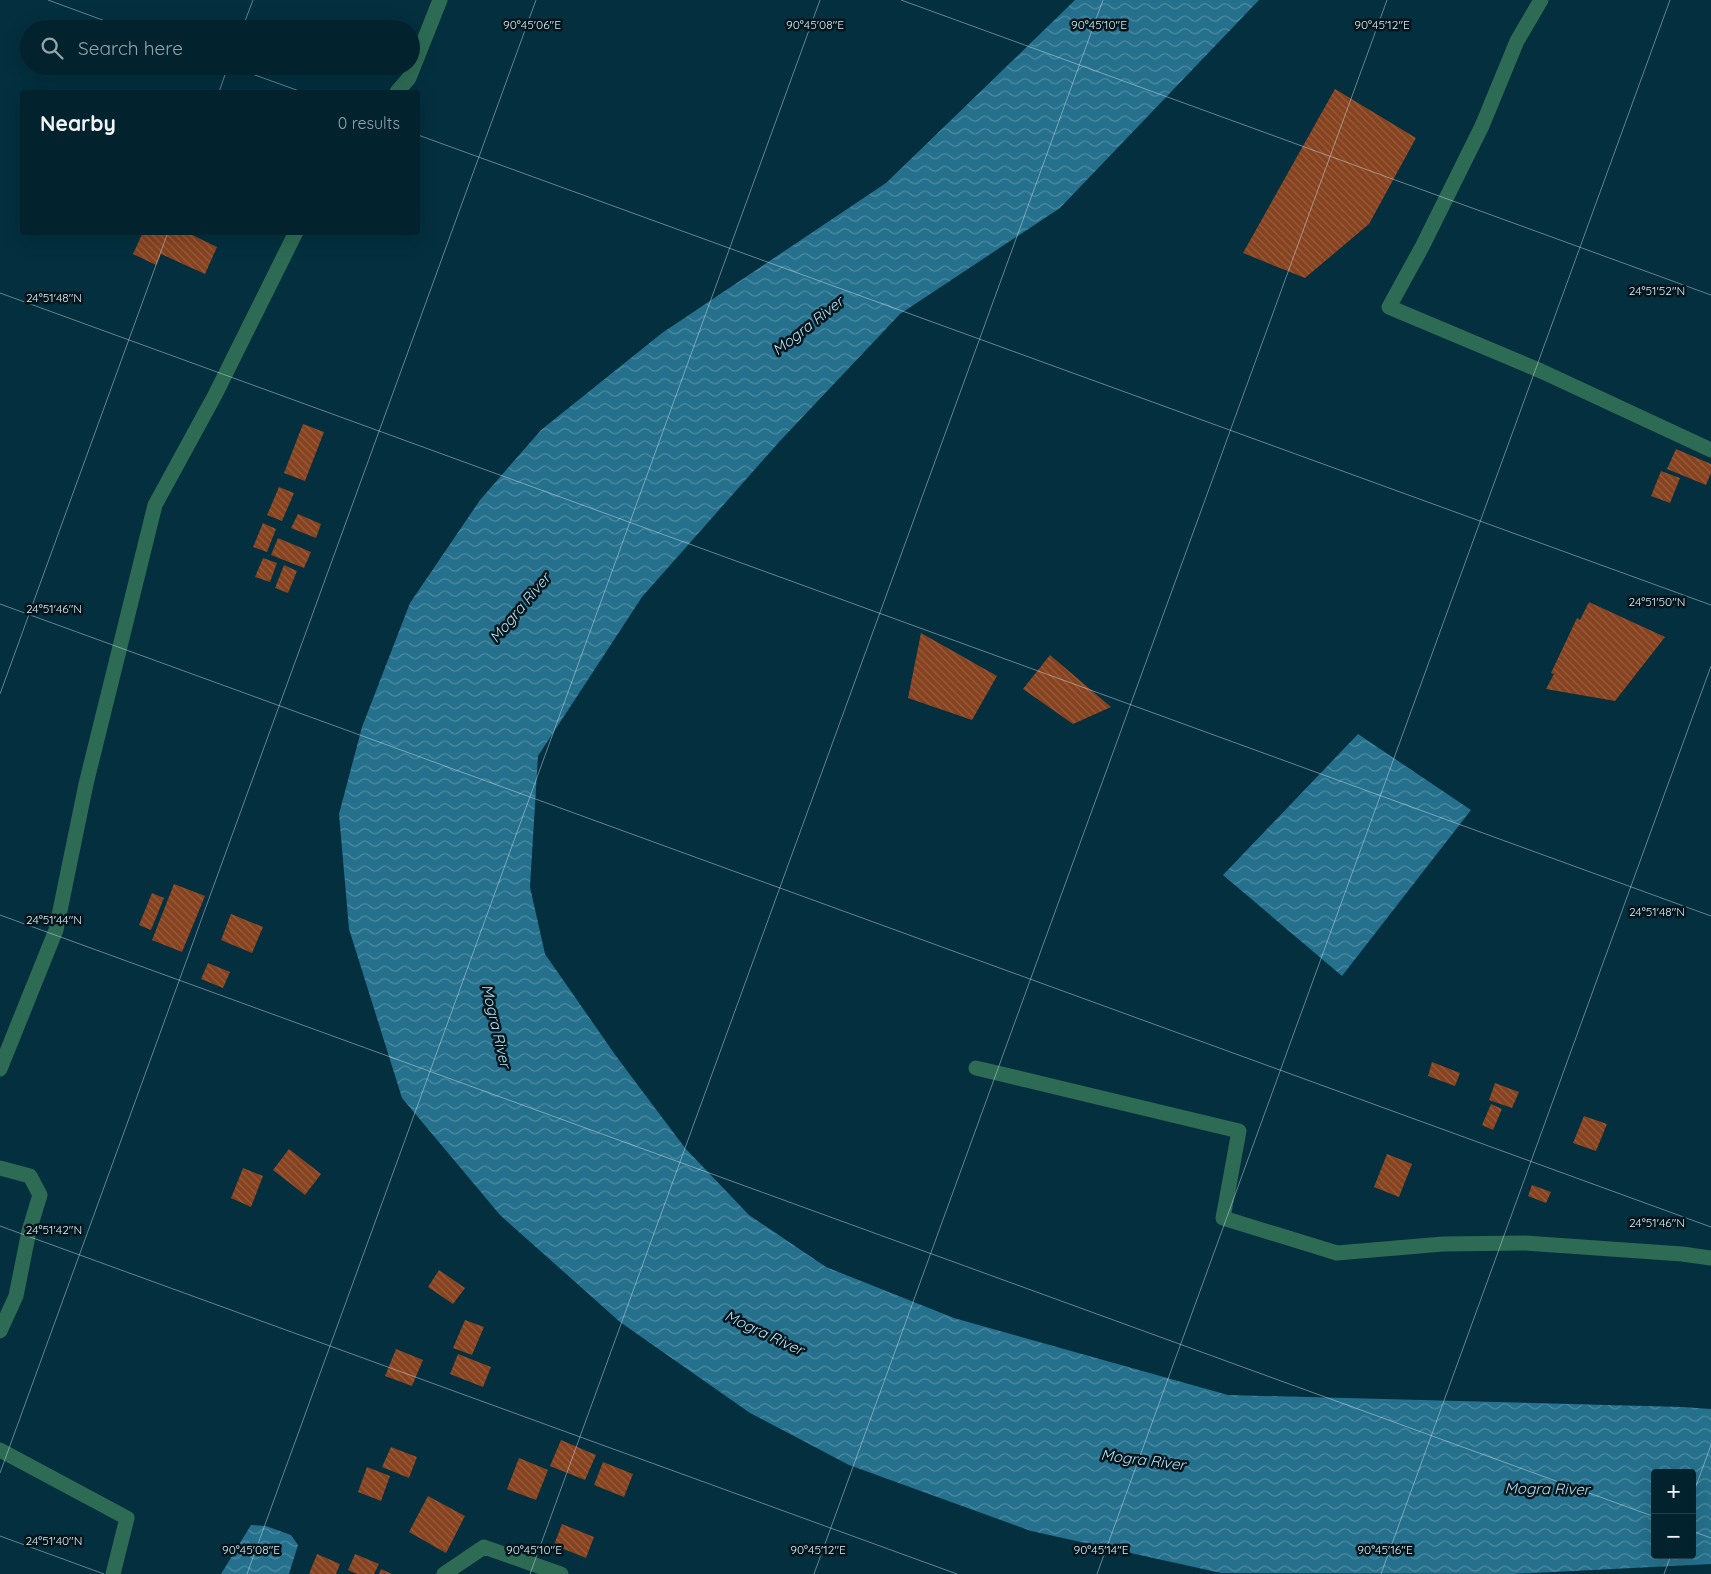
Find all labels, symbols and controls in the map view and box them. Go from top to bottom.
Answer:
text: 90°45'06"E [503,17,561,32]
text: 90°45'08"E [786,17,844,32]
text: 90°45'10"E [1071,17,1127,32]
text: 90°45'12"E [1354,17,1410,32]
search box [20,20,420,75]
icon: search [38,34,66,62]
text: Search here [78,36,183,60]
text: Nearby [40,110,116,136]
text: 0 results [338,113,400,133]
text: 24°51'52"N [1629,283,1685,298]
text: 24°51'48"N [26,290,82,305]
water label: Mogra River [768,291,849,359]
water label: Mogra River [485,567,556,646]
text: 24°51'50"N [1628,594,1686,609]
text: 24°51'46"N [26,601,82,616]
text: 24°51'48"N [1629,904,1685,919]
text: 24°51'44"N [26,912,82,927]
water label: Mogra River [478,982,516,1072]
text: 24°51'46"N [1629,1215,1685,1230]
text: 24°51'42"N [26,1222,82,1237]
water label: Mogra River [722,1306,809,1360]
water label: Mogra River [1100,1445,1189,1474]
map controls [1651,1469,1696,1559]
button: + [1651,1469,1696,1514]
water label: Mogra River [1504,1478,1592,1499]
button: − [1651,1514,1696,1559]
text: 24°51'40"N [26,1533,82,1548]
text: 90°45'08"E [222,1542,280,1557]
text: 90°45'10"E [506,1542,562,1557]
text: 90°45'12"E [790,1542,846,1557]
text: 90°45'14"E [1073,1542,1129,1557]
text: 90°45'16"E [1357,1542,1413,1557]

